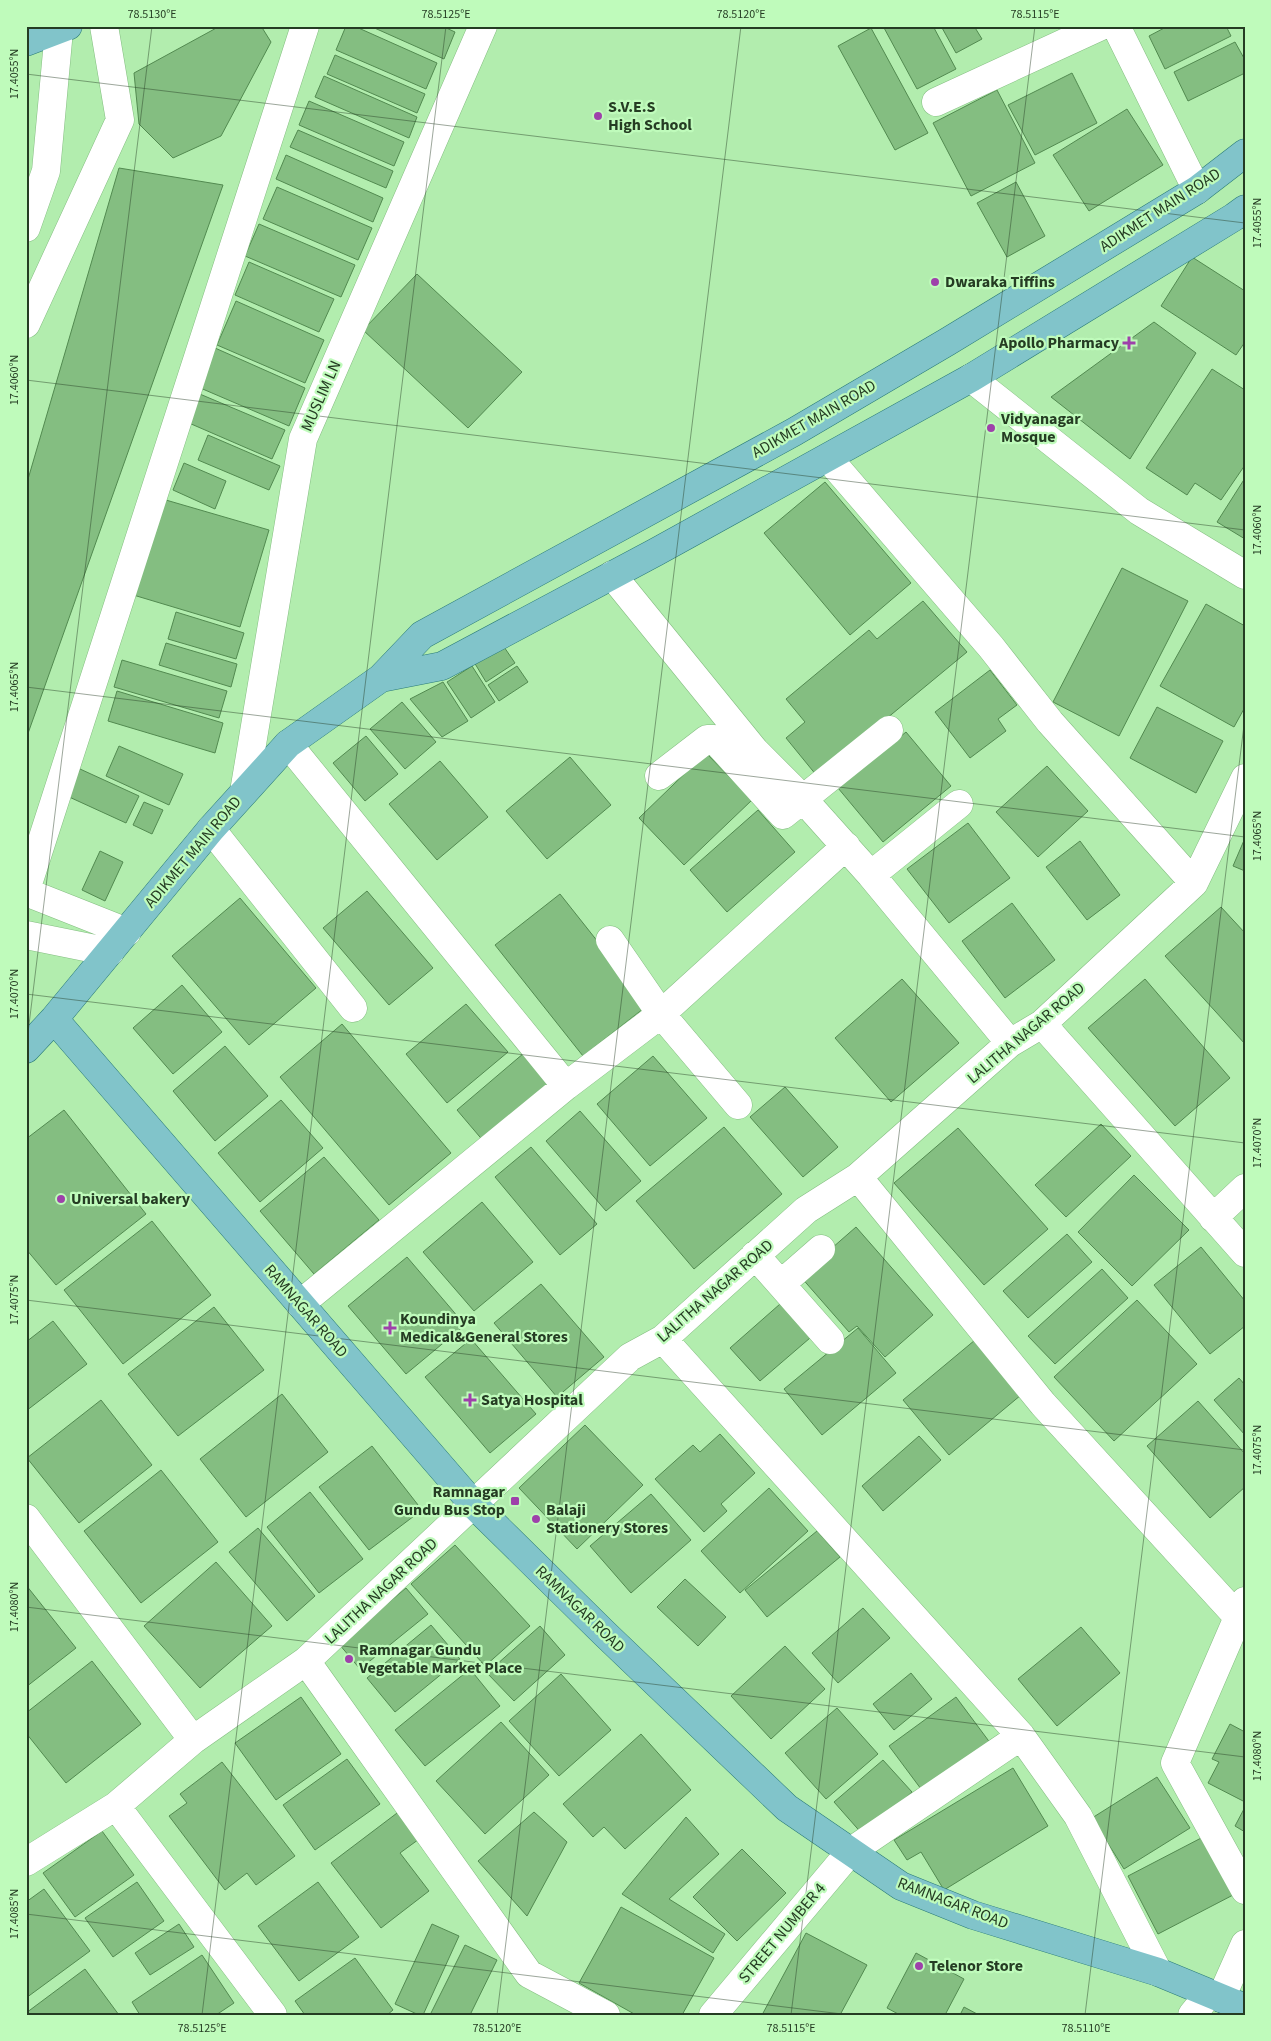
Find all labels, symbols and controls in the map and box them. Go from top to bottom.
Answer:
text: 78.5130°E [127,6,177,23]
text: 78.5125°E [421,6,471,23]
text: 78.5120°E [716,6,766,23]
text: 78.5115°E [1010,6,1060,23]
text: 17.4055°N [6,49,23,99]
place label: S.V.E.S High School [608,96,692,136]
marker: S.V.E.S High School [592,110,604,122]
street label: ADIKMET MAIN ROAD [1095,163,1225,257]
text: 17.4055°N [1249,198,1266,248]
place label: Dwaraka Tiffins [945,271,1055,293]
marker: Dwaraka Tiffins [929,276,941,288]
place label: Apollo Pharmacy [998,332,1120,354]
marker: Apollo Pharmacy [1123,337,1135,349]
text: 17.4060°N [6,355,23,405]
street label: MUSLIM LN [296,357,346,435]
street label: ADIKMET MAIN ROAD [748,374,880,464]
place label: Vidyanagar Mosque [1000,408,1081,448]
marker: Vidyanagar Mosque [985,422,997,434]
text: 17.4060°N [1249,505,1266,555]
text: 17.4065°N [6,662,23,712]
street label: ADIKMET MAIN ROAD [140,791,247,913]
text: 17.4065°N [1249,811,1266,861]
text: 17.4070°N [6,969,23,1019]
street label: LALITHA NAGAR ROAD [963,977,1090,1089]
text: 17.4070°N [1249,1118,1266,1168]
place label: Universal bakery [71,1188,191,1210]
marker: Universal bakery [55,1193,67,1205]
street label: LALITHA NAGAR ROAD [652,1234,778,1348]
street label: RAMNAGAR ROAD [259,1260,353,1363]
text: 17.4075°N [6,1275,23,1325]
place label: Koundinya Medical&General Stores [400,1308,568,1348]
marker: Koundinya Medical&General Stores [384,1322,396,1334]
place label: Satya Hospital [481,1389,583,1411]
marker: Satya Hospital [463,1393,477,1407]
text: 17.4075°N [1249,1425,1266,1475]
place label: Ramnagar Gundu Bus Stop [394,1481,506,1521]
marker: Ramnagar Gundu Bus Stop [509,1495,521,1507]
place label: Balaji Stationery Stores [546,1499,668,1539]
marker: Balaji Stationery Stores [530,1513,542,1525]
street label: LALITHA NAGAR ROAD [320,1533,442,1649]
street label: RAMNAGAR ROAD [530,1560,630,1658]
text: 17.4080°N [6,1582,23,1632]
place label: Ramnagar Gundu Vegetable Market Place [358,1639,522,1679]
marker: Ramnagar Gundu Vegetable Market Place [343,1653,355,1665]
text: 17.4080°N [1249,1731,1266,1781]
street label: RAMNAGAR ROAD [894,1872,1012,1934]
street label: STREET NUMBER 4 [733,1878,831,1988]
text: 17.4085°N [6,1889,23,1939]
place label: Telenor Store [929,1955,1023,1977]
marker: Telenor Store [913,1960,925,1972]
text: 78.5125°E [177,2020,227,2037]
text: 78.5120°E [472,2020,522,2037]
text: 78.5115°E [766,2020,816,2037]
text: 78.5110°E [1061,2020,1111,2037]

